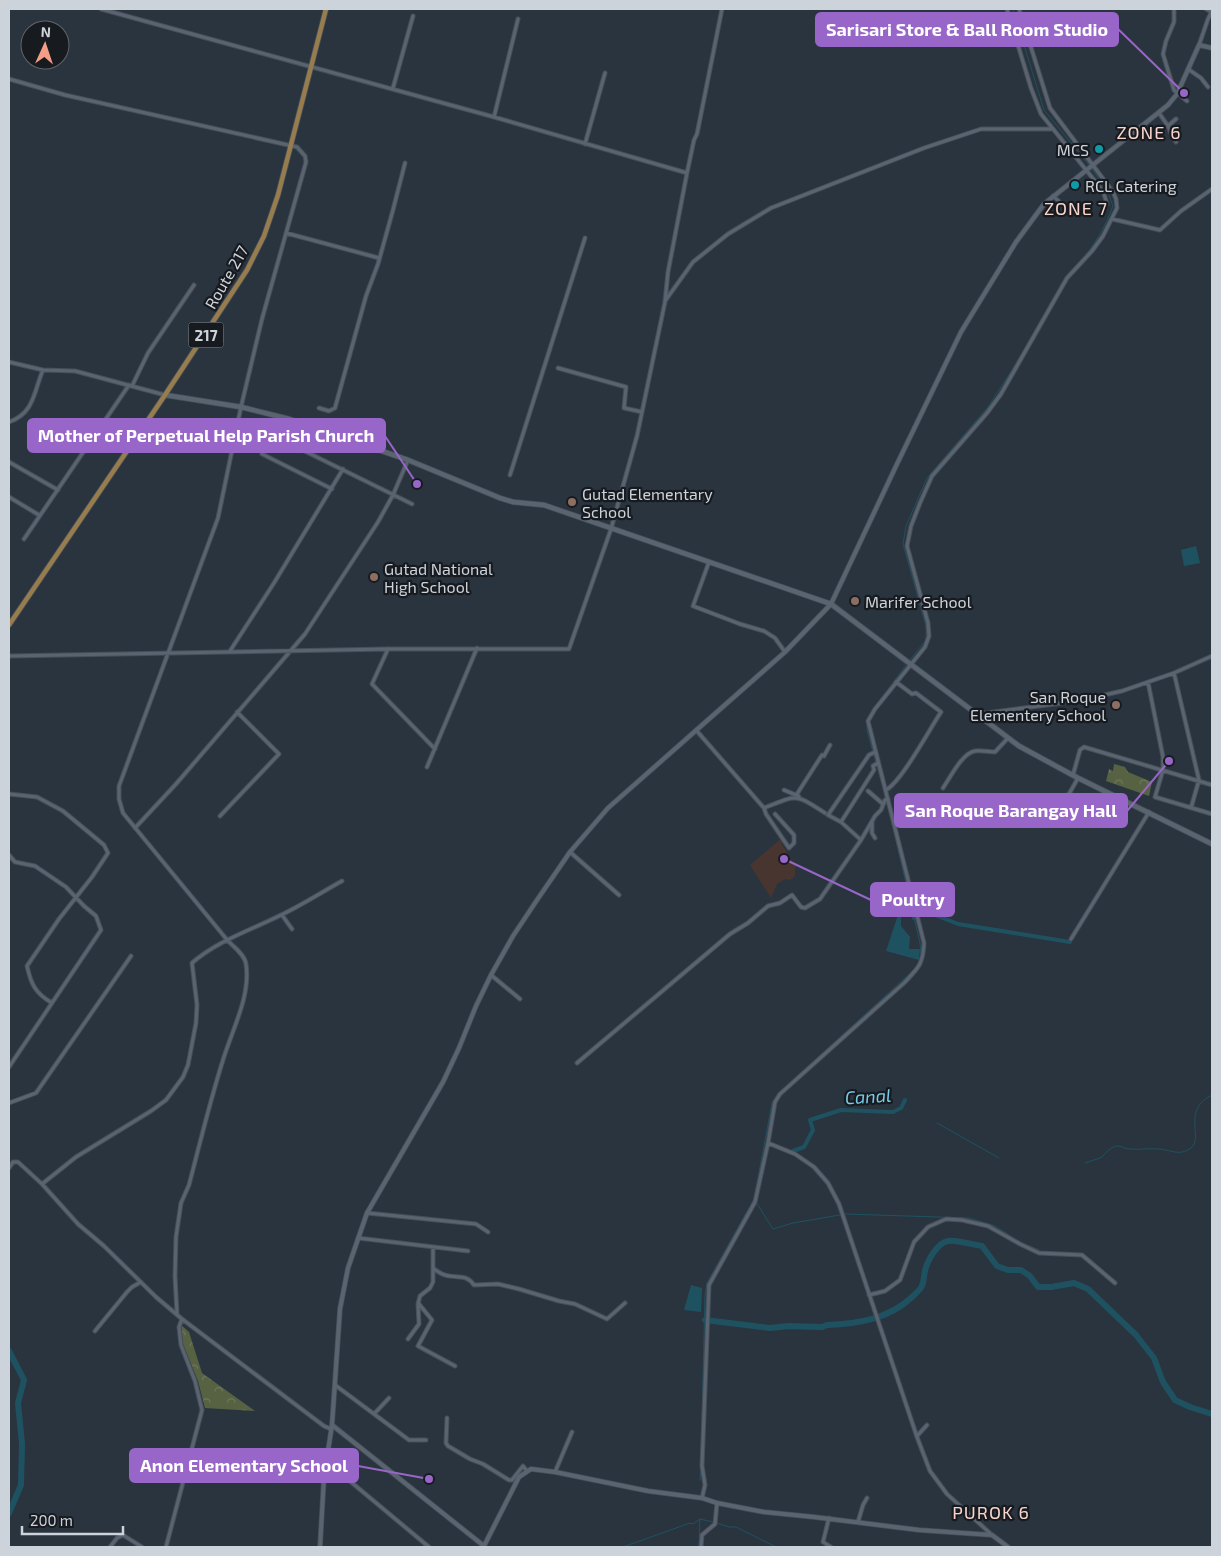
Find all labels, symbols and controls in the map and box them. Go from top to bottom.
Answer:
callout: Sarisari Store & Ball Room Studio [816,13,1118,46]
text: Sarisari Store & Ball Room Studio [826,18,1108,40]
north arrow [20,20,70,70]
text: N [40,23,51,40]
district label: ZONE 6 [1116,121,1182,143]
place label: MCS [1057,140,1089,159]
marker: MCS [1093,143,1105,155]
place label: RCL Catering [1085,176,1177,195]
marker: RCL Catering [1069,179,1081,191]
district label: ZONE 7 [1044,197,1108,219]
street label: Route 217 [200,242,252,312]
road number: 217 [188,322,224,348]
callout: Mother of Perpetual Help Parish Church [28,419,385,452]
text: Mother of Perpetual Help Parish Church [38,424,374,446]
place label: Gutad Elementary School [582,484,713,521]
marker: Gutad Elementary School [566,496,578,508]
place label: Gutad National High School [384,559,493,596]
marker: Gutad National High School [368,571,380,583]
place label: Marifer School [865,592,972,611]
marker: Marifer School [849,595,861,607]
place label: San Roque Elementery School [970,687,1106,724]
marker: San Roque Elementery School [1110,699,1122,711]
callout: San Roque Barangay Hall [895,794,1127,827]
text: San Roque Barangay Hall [905,799,1117,821]
callout: Poultry [871,883,954,916]
text: Poultry [881,888,945,910]
water label: Canal [844,1084,892,1108]
callout: Anon Elementary School [130,1449,358,1482]
text: Anon Elementary School [140,1454,348,1476]
district label: PUROK 6 [952,1501,1030,1523]
scale bar [22,1504,124,1536]
text: 200 m [30,1511,73,1529]

